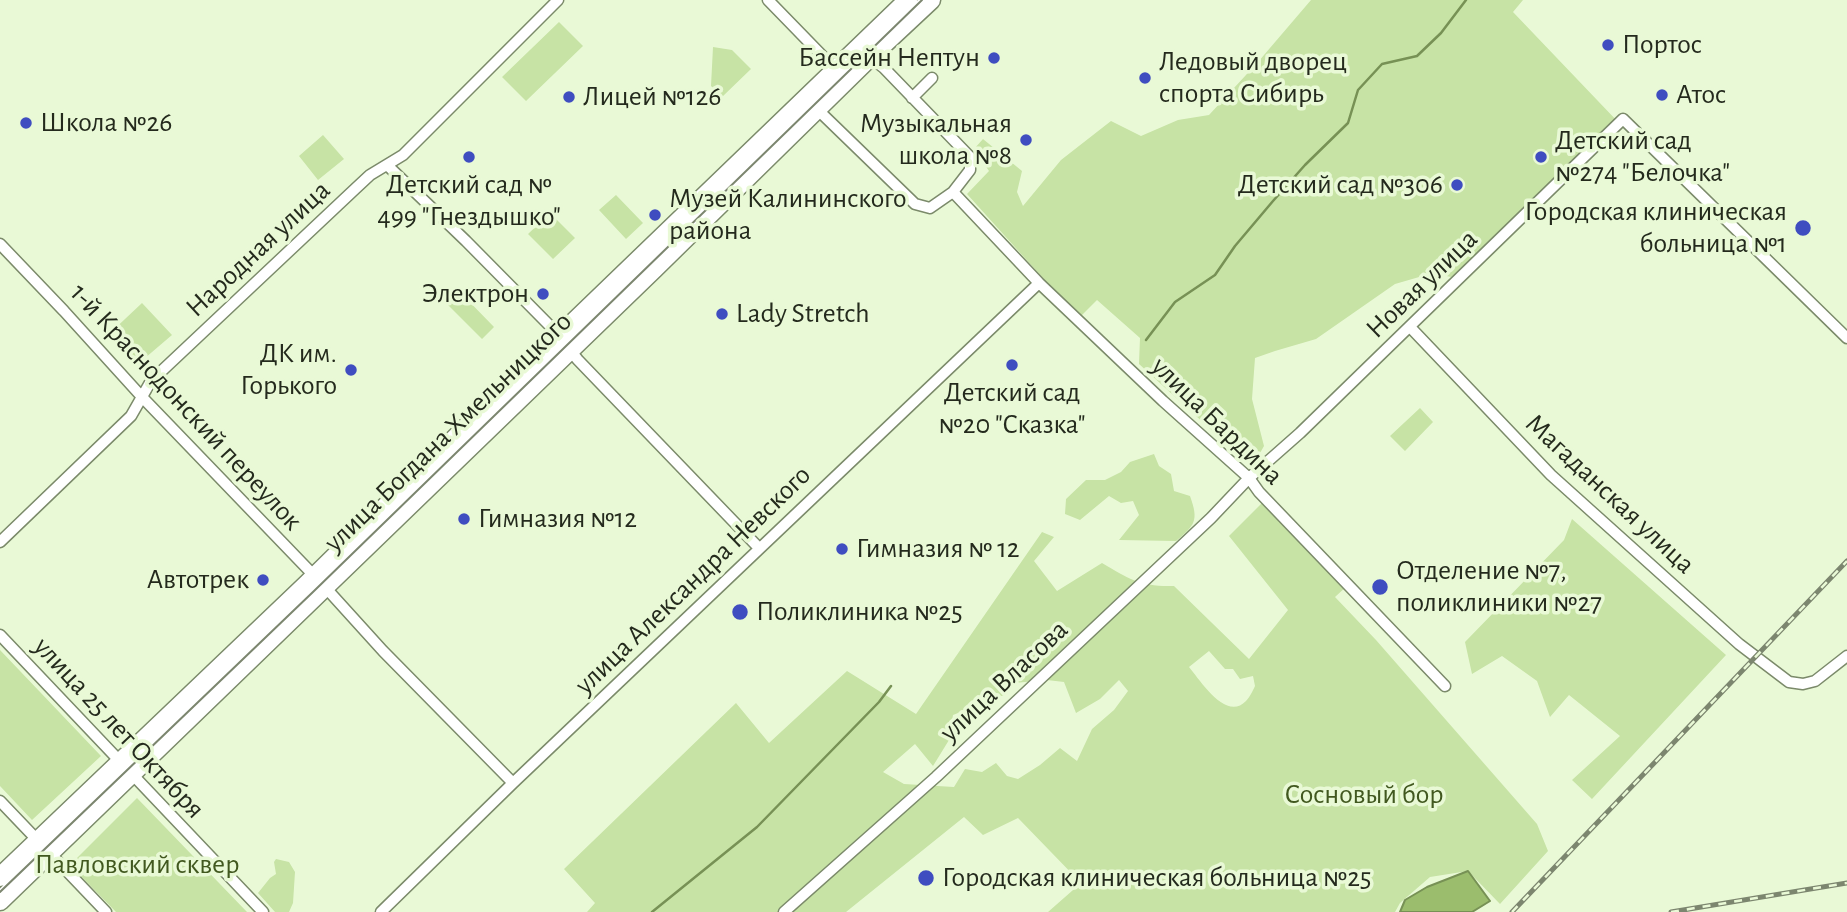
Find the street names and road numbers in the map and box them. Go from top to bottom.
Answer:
street label: Народная улица [179,174,337,324]
street label: Новая улица [1359,222,1485,346]
street label: 1-й Краснодонский переулок [63,277,309,537]
street label: улица Богдана Хмельницкого [317,305,579,559]
street label: улица Бардина [1144,350,1290,492]
street label: Магаданская улица [1518,407,1702,581]
street label: улица Александра Невского [568,459,818,701]
street label: улица Власова [933,613,1075,749]
street label: улица 25 лет Октября [26,630,212,826]

